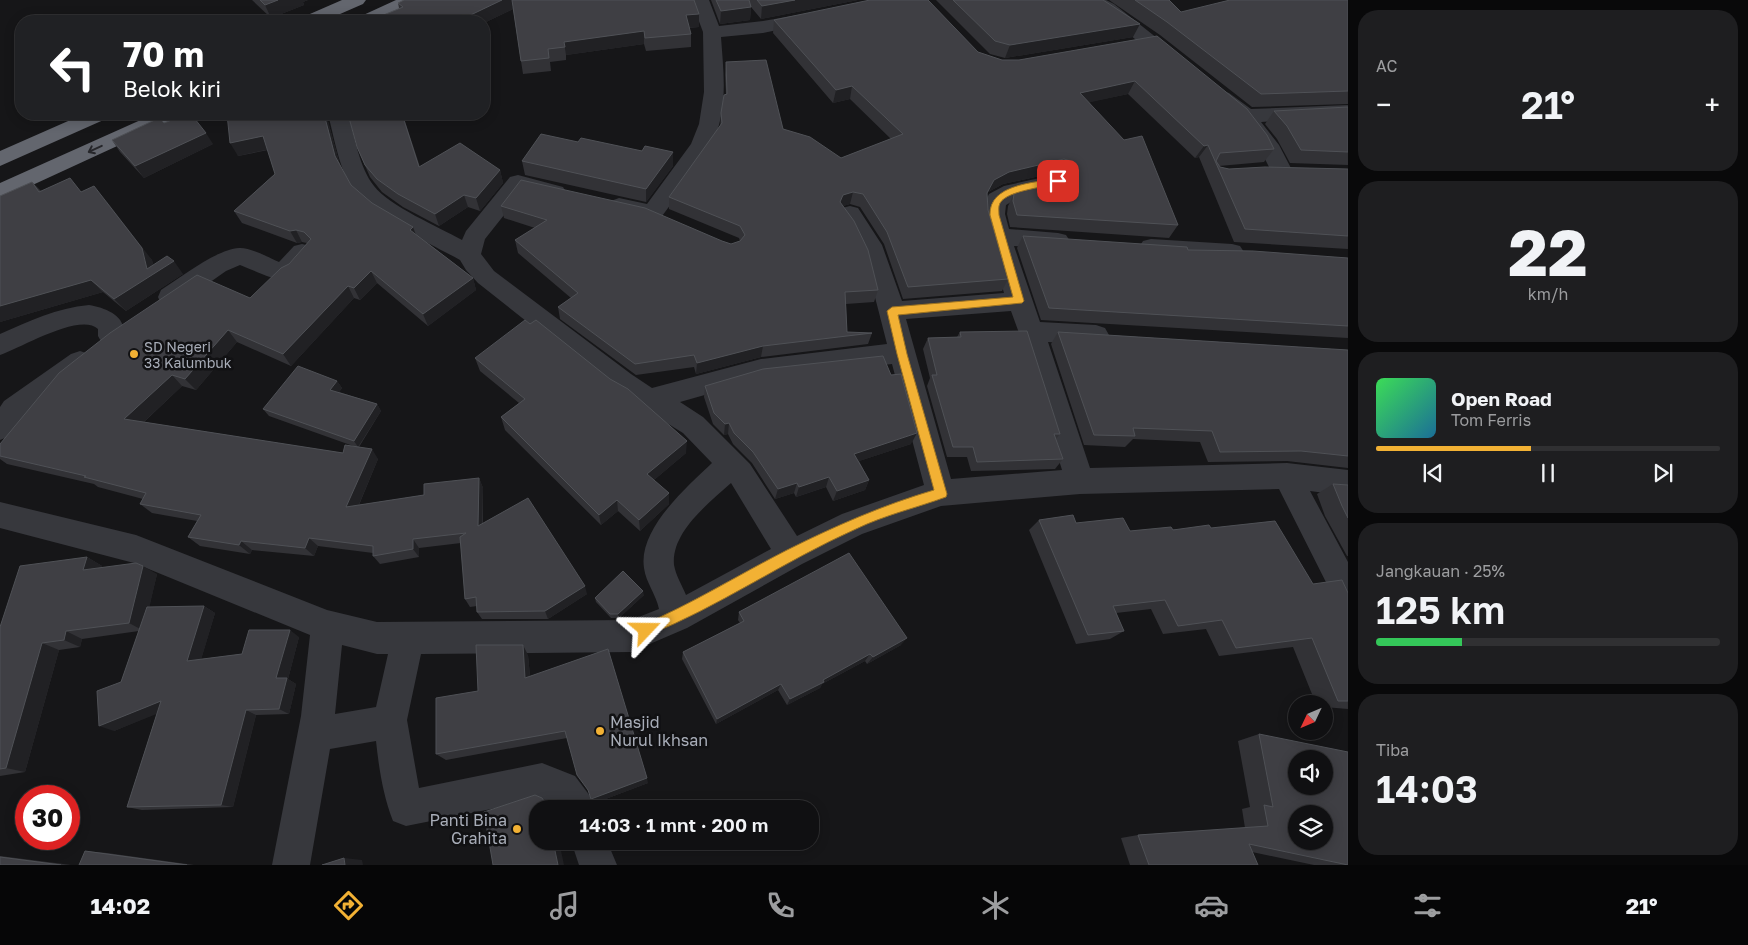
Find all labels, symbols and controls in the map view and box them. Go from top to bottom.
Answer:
text: 70 m [123,33,204,75]
icon: left [40,35,105,100]
text: AC [1376,56,1397,76]
text: Belok kiri [123,75,221,102]
text: 21° [1521,82,1575,127]
text: − [1376,88,1391,121]
text: + [1705,88,1720,121]
one-way arrow [88,144,103,154]
pin [1037,160,1079,202]
icon: arrive [1044,167,1072,195]
text: 22 [1508,212,1588,290]
text: km/h [1528,284,1568,304]
place label: SD Negeri 33 Kalumbuk [144,338,232,371]
marker: SD Negeri 33 Kalumbuk [128,348,140,360]
text: Open Road [1451,387,1552,410]
text: Tom Ferris [1451,410,1531,430]
icon: previous [1419,459,1447,487]
icon: pause [1534,459,1562,487]
icon: next [1649,459,1677,487]
text: Jangkauan · 25% [1376,561,1505,581]
text: 125 km [1376,587,1505,632]
position arrow [619,603,671,655]
north arrow [1288,695,1332,740]
map controls [1288,695,1333,850]
place label: Masjid Nurul Ikhsan [610,712,708,750]
marker: Masjid Nurul Ikhsan [594,725,606,737]
text: Tiba [1376,740,1409,760]
button: sound [1288,750,1333,795]
text: 14:03 [1376,766,1478,811]
speed limit sign: 30 [15,785,80,850]
button: layers [1288,805,1333,850]
place label: Panti Bina Grahita [429,810,507,848]
text: 14:03 · 1 mnt · 200 m [580,813,768,836]
marker: Panti Bina Grahita [511,823,523,835]
icon: directions [331,888,366,923]
icon: music [547,888,582,923]
icon: phone [763,888,798,923]
icon: climate [978,888,1013,923]
icon: car [1194,888,1229,923]
icon: filters [1410,888,1445,923]
text: 14:02 [90,892,150,919]
text: 21° [1626,892,1658,919]

